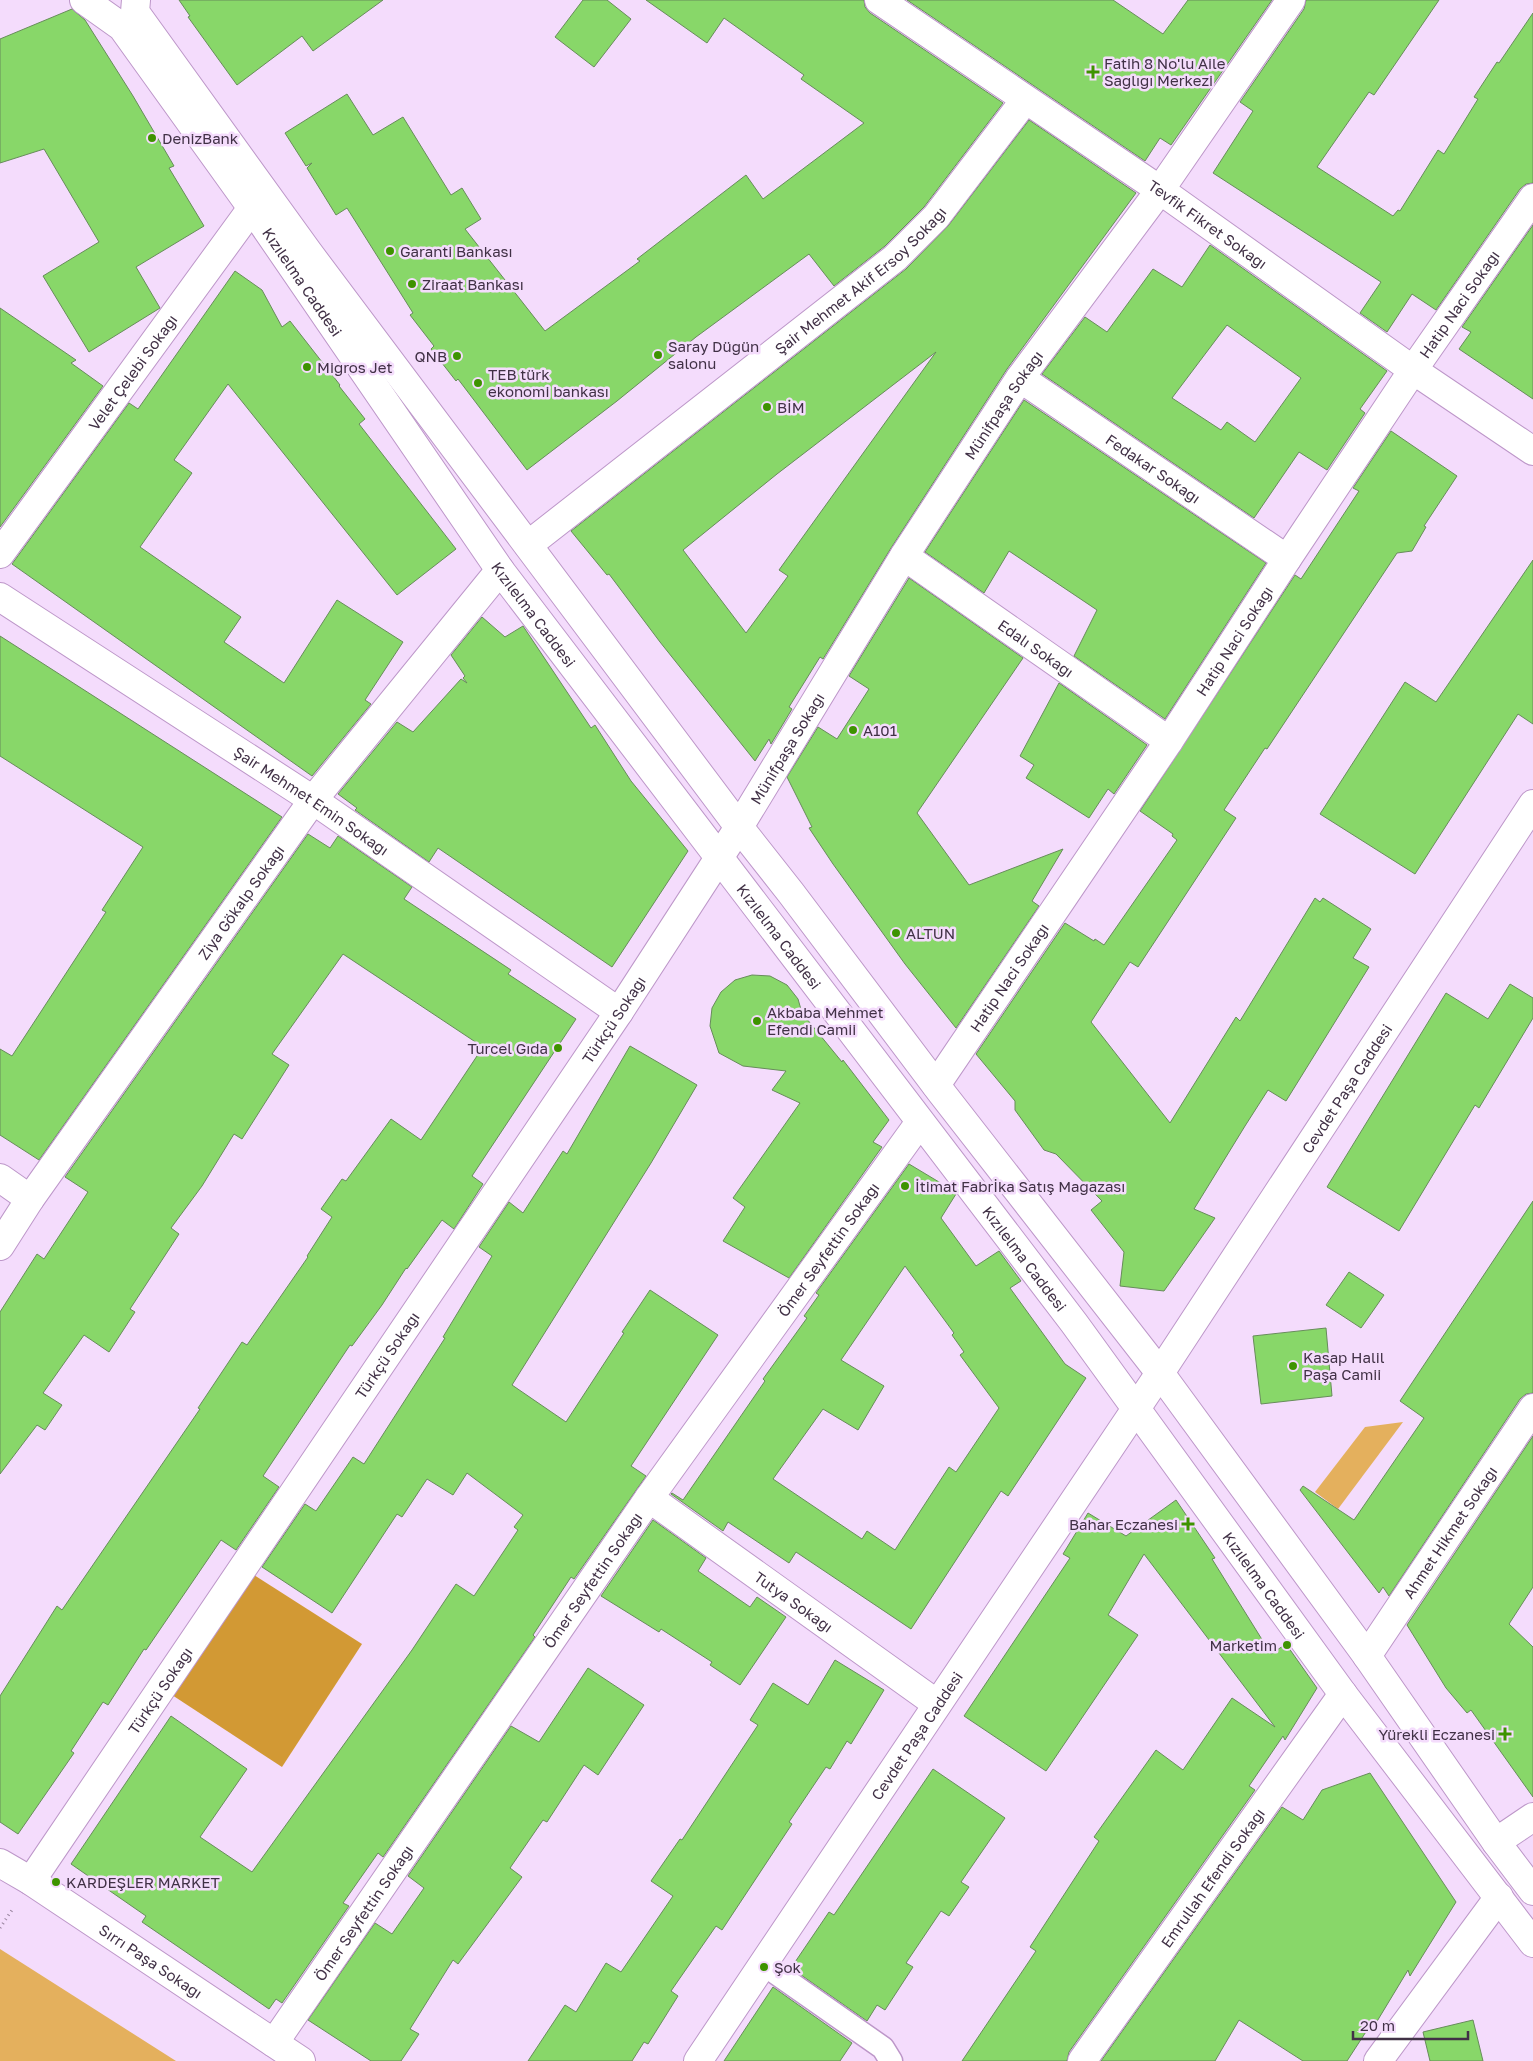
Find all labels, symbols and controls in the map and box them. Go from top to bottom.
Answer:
place label: Fatih 8 No'lu Aile Sağlığı Merkezi [1104,54,1226,89]
marker: Fatih 8 No'lu Aile Sağlığı Merkezi [1086,65,1100,79]
place label: DenizBank [162,129,239,147]
marker: DenizBank [146,132,158,144]
street label: Tevfik Fikret Sokağı [1145,176,1271,272]
street label: Şair Mehmet Akif Ersoy Sokağı [771,203,950,358]
street label: Kızılelma Caddesi [259,224,346,340]
place label: Garanti Bankası [400,242,513,260]
marker: Garanti Bankası [384,245,396,257]
street label: Hatip Naci Sokağı [1415,247,1503,361]
place label: Ziraat Bankası [422,275,524,293]
marker: Ziraat Bankası [406,278,418,290]
street label: Velet Çelebi Sokağı [84,311,181,434]
place label: Saray Düğün salonu [668,337,759,372]
place label: QNB [414,347,447,365]
street label: Münifpaşa Sokağı [960,347,1046,463]
marker: Saray Düğün salonu [652,349,664,361]
marker: QNB [451,350,463,362]
place label: Migros Jet [317,358,393,376]
marker: Migros Jet [301,361,313,373]
place label: TEB türk ekonomi bankası [488,365,609,400]
marker: TEB türk ekonomi bankası [472,377,484,389]
place label: BİM [777,398,805,416]
marker: BİM [761,401,773,413]
street label: Fedakar Sokağı [1103,430,1204,507]
street label: Kızılelma Caddesi [488,558,580,671]
street label: Hatip Naci Sokağı [1192,582,1276,699]
street label: Edalı Sokağı [995,616,1077,681]
street label: Münifpaşa Sokağı [746,689,828,807]
place label: A101 [863,721,897,739]
marker: A101 [847,724,859,736]
street label: Şair Mehmet Emin Sokağı [231,742,392,859]
street label: Ziya Gökalp Sokağı [194,841,287,963]
street label: Kızılelma Caddesi [733,880,825,993]
street label: Hatip Naci Sokağı [966,920,1052,1035]
place label: ALTUN [906,924,955,942]
marker: ALTUN [890,927,902,939]
street label: Türkçü Sokağı [578,972,649,1067]
place label: Akbaba Mehmet Efendi Camii [767,1003,883,1038]
marker: Akbaba Mehmet Efendi Camii [751,1015,763,1027]
street label: Cevdet Paşa Caddesi [1298,1020,1395,1156]
place label: Turcel Gıda [468,1039,548,1057]
marker: Turcel Gıda [552,1042,564,1054]
place label: İtimat Fabrİka Satış Mağazası [915,1177,1125,1195]
street label: Ömer Seyfettin Sokağı [774,1179,883,1320]
marker: İtimat Fabrİka Satış Mağazası [899,1180,911,1192]
street label: Kızılelma Caddesi [979,1202,1071,1315]
street label: Türkçü Sokağı [351,1308,423,1402]
place label: Kasap Halil Paşa Camii [1303,1348,1385,1383]
marker: Kasap Halil Paşa Camii [1287,1360,1299,1372]
street label: Ahmet Hikmet Sokağı [1399,1463,1501,1602]
street label: Ömer Seyfettin Sokağı [540,1509,646,1651]
place label: Bahar Eczanesi [1069,1515,1178,1533]
marker: Bahar Eczanesi [1182,1518,1194,1530]
street label: Kızılelma Caddesi [1219,1528,1309,1642]
street label: Tutya Sokağı [751,1567,837,1636]
place label: Marketim [1210,1636,1277,1654]
marker: Marketim [1281,1639,1293,1651]
street label: Türkçü Sokağı [124,1644,196,1737]
street label: Cevdet Paşa Caddesi [867,1668,966,1803]
place label: Yürekli Eczanesi [1379,1725,1495,1743]
marker: Yürekli Eczanesi [1499,1728,1511,1740]
street label: Emrullah Efendi Sokağı [1157,1805,1268,1951]
street label: Ömer Seyfettin Sokağı [310,1841,417,1984]
place label: KARDEŞLER MARKET [66,1873,220,1891]
marker: KARDEŞLER MARKET [50,1876,62,1888]
street label: Sırrı Paşa Sokağı [96,1920,206,2002]
place label: Şok [774,1958,802,1976]
marker: Şok [758,1961,770,1973]
scale bar [1353,2008,1468,2040]
text: 20 m [1360,2016,1395,2034]

